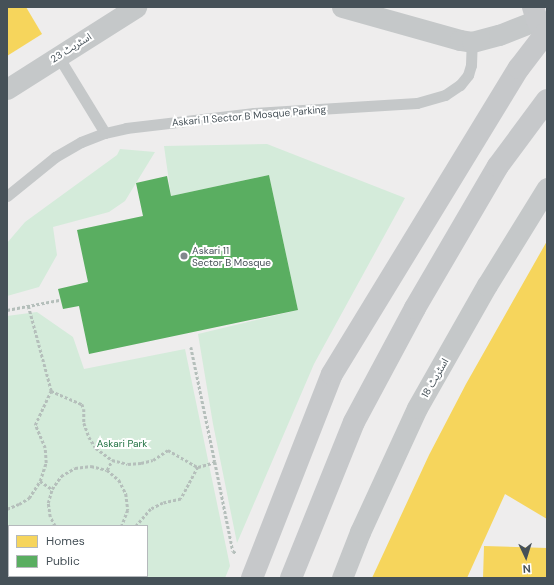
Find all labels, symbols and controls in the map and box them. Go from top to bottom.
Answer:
street label: اسٹریٹ 23 [48,31,94,65]
street label: Askari 11 Sector B Mosque Parking [171,103,327,129]
place label: Askari 11 Sector B Mosque [192,244,271,268]
marker: Askari 11 Sector B Mosque [179,251,189,261]
street label: اسٹریٹ 18 [419,356,451,400]
park label: Askari Park [97,438,147,450]
legend [8,525,148,577]
text: Homes [46,533,85,549]
north arrow [506,537,546,577]
text: Public [46,553,80,569]
text: N [522,562,531,576]

